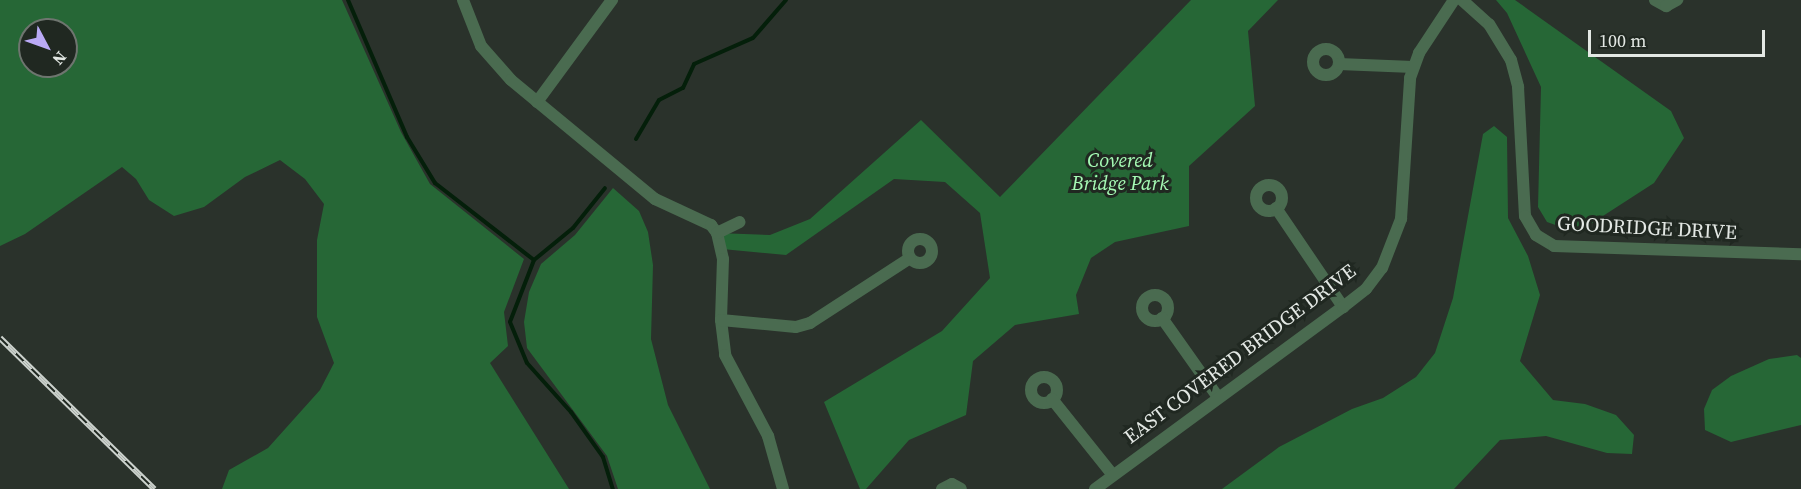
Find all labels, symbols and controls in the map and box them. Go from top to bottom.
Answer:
north arrow [18,18,78,78]
scale bar [1591,18,1768,56]
text: 100 m [1599,28,1646,53]
text: N [48,47,72,70]
park label: Covered Bridge Park [1071,148,1169,195]
street label: GOODRIDGE DRIVE [1556,211,1738,245]
street label: EAST COVERED BRIDGE DRIVE [1119,259,1361,449]

